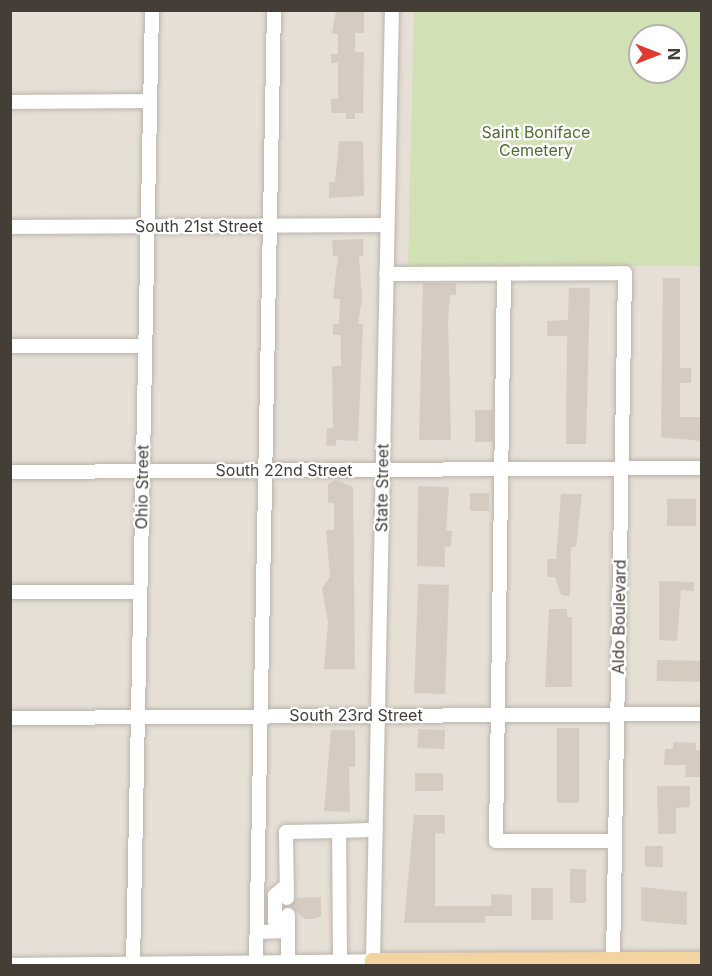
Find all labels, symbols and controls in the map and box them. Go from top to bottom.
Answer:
north arrow [628,24,688,84]
text: N [664,48,684,60]
park label: Saint Boniface Cemetery [482,122,590,160]
street label: South 21st Street [135,216,263,236]
street label: Ohio Street [132,444,152,530]
street label: State Street [372,444,392,532]
street label: South 22nd Street [216,460,352,480]
street label: Aldo Boulevard [608,560,630,674]
street label: South 23rd Street [289,705,423,725]

